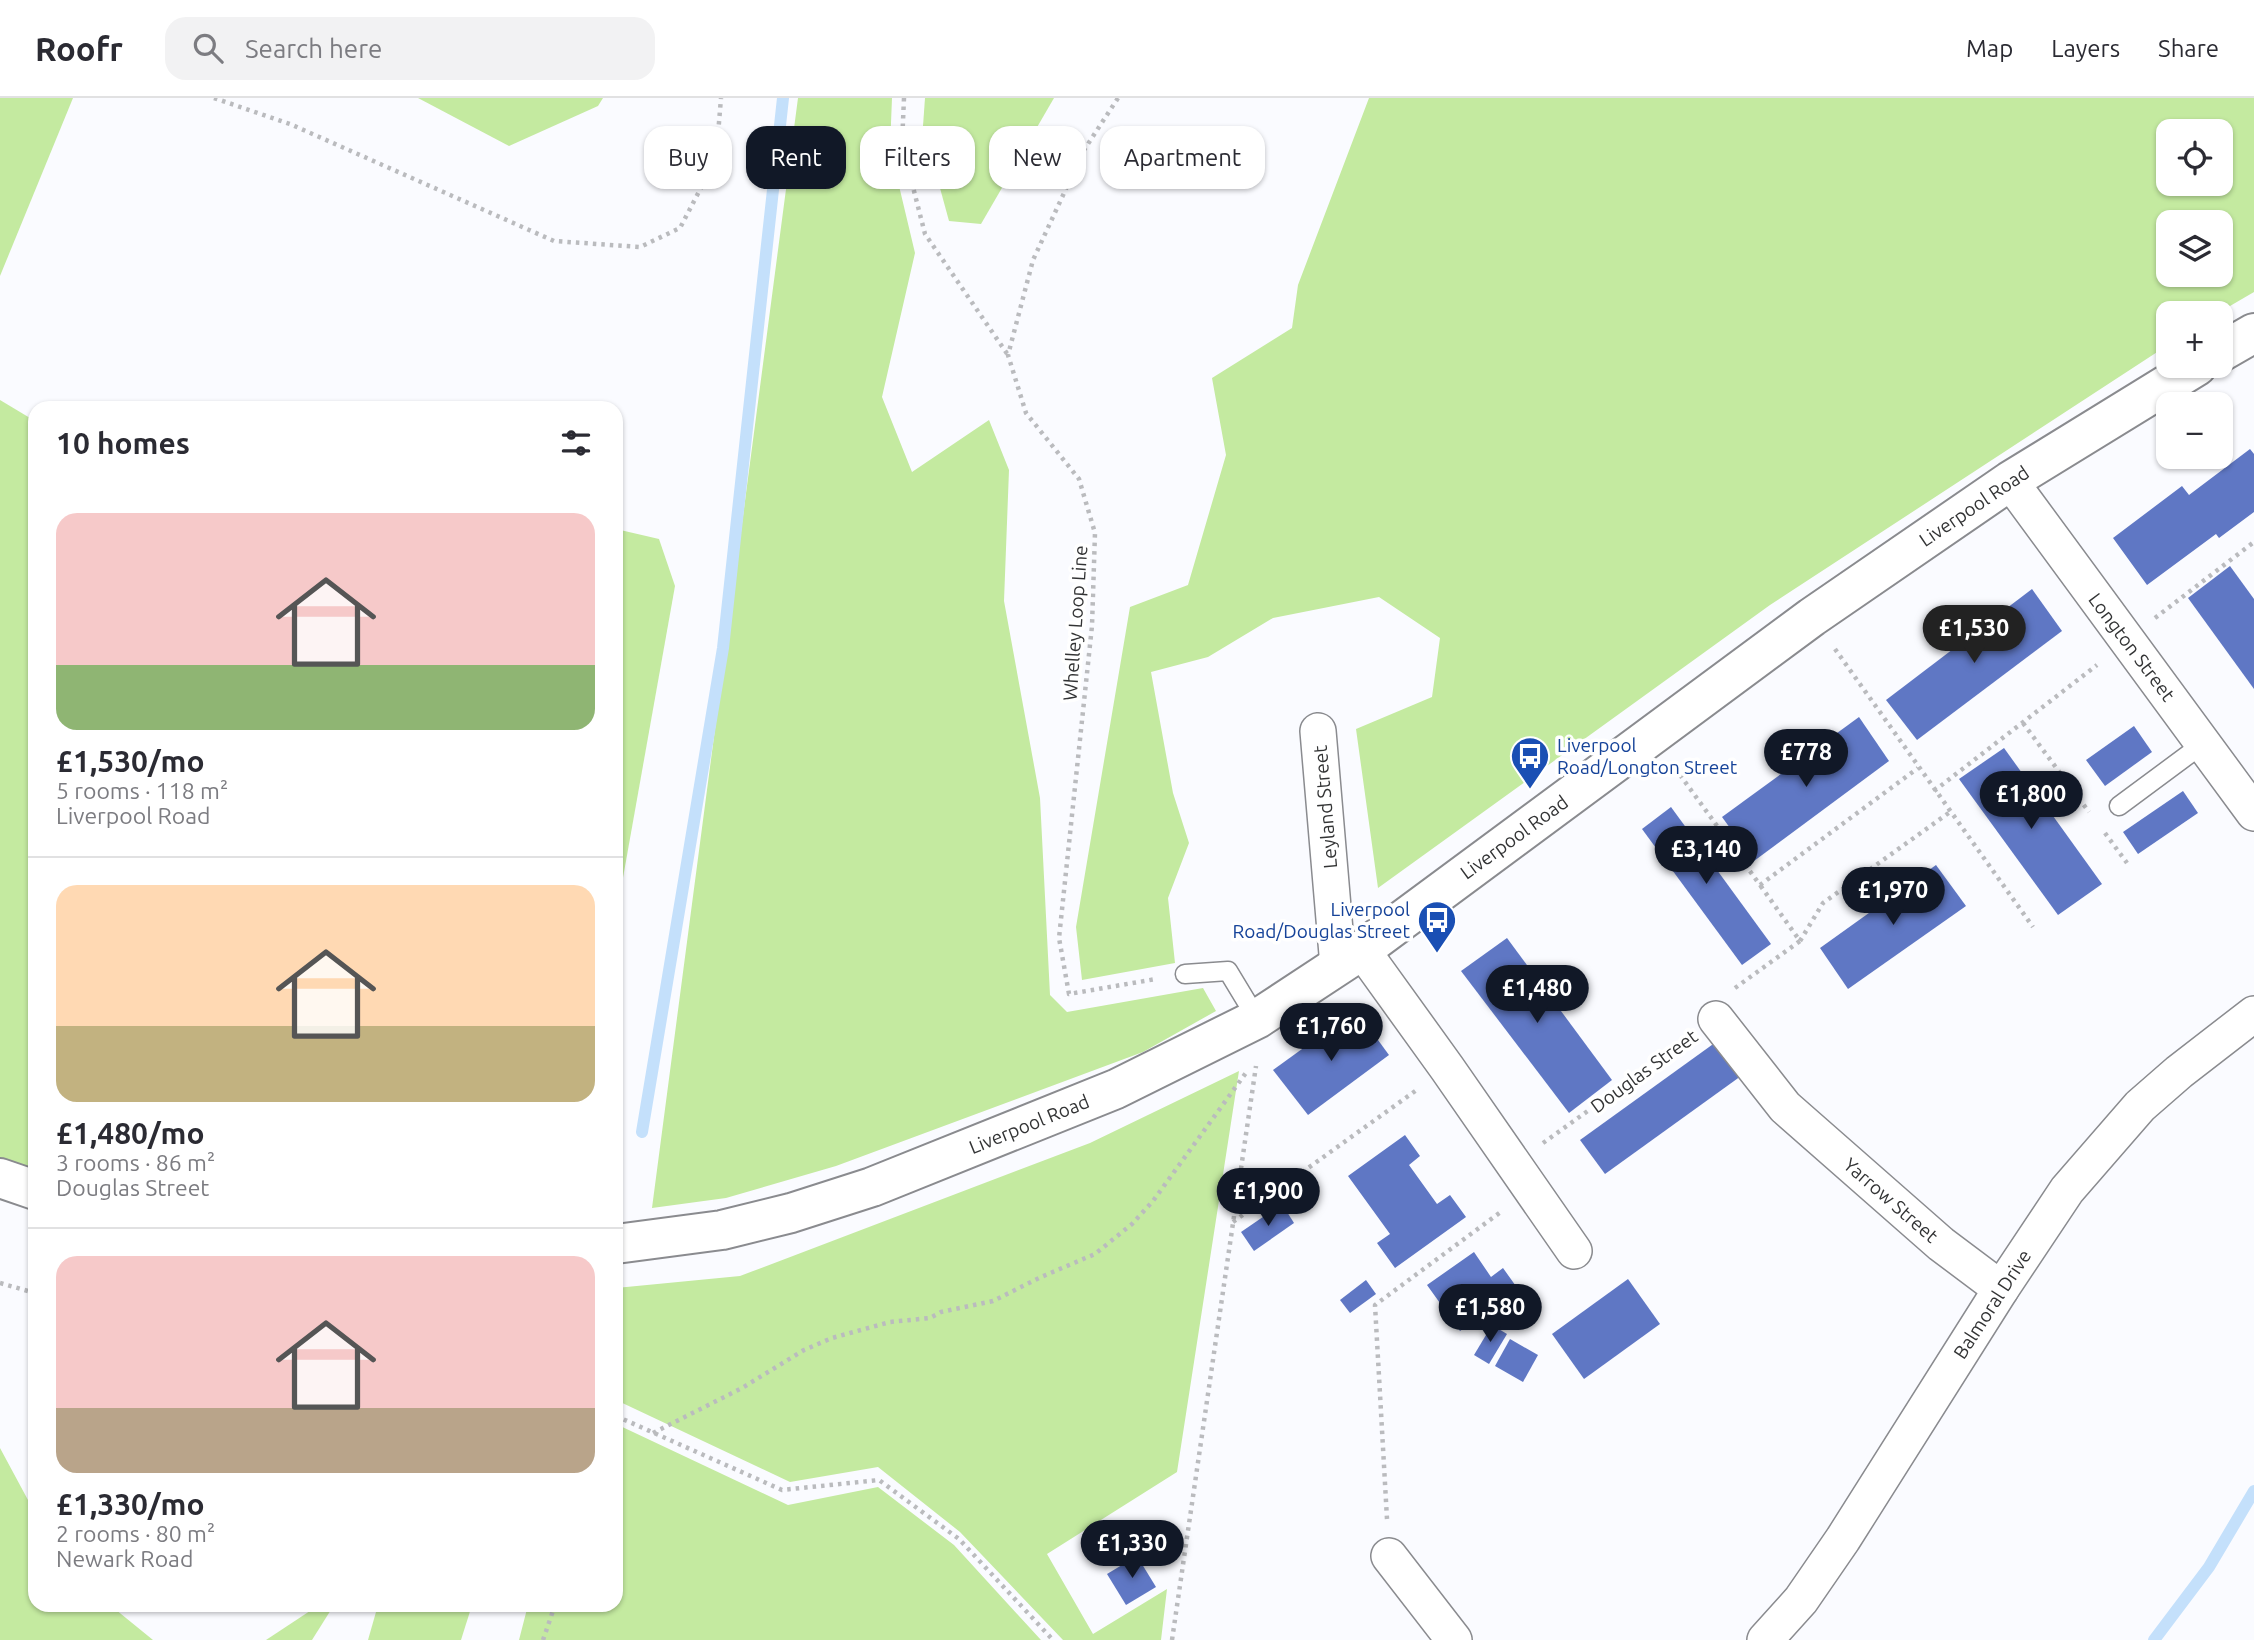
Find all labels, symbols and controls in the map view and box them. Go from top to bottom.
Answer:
search box [165,17,655,80]
icon: search [189,29,227,67]
text: Roofr [35,30,123,67]
text: Search here [245,34,382,63]
text: Map [1966,35,2013,62]
text: Layers [2051,35,2120,62]
text: Share [2158,35,2219,62]
map controls [2156,119,2233,469]
button: locate [2156,119,2233,196]
chip: Buy [644,126,732,189]
chip: Rent [746,126,846,189]
chip: Filters [860,126,975,189]
chip: New [989,126,1086,189]
chip: Apartment [1100,126,1265,189]
button: layers [2156,210,2233,287]
button: + [2156,301,2233,378]
button: − [2156,392,2233,469]
icon: filters [557,424,595,462]
text: 10 homes [56,426,190,460]
street label: Liverpool Road [1915,461,2033,551]
street label: Whelley Loop Line [1059,545,1091,701]
icon: home [263,559,389,685]
street label: Longton Street [2084,589,2180,706]
pin: £1,530 [1917,606,2031,665]
text: £1,530 [1939,615,2009,640]
pin: £778 [1765,730,1847,789]
place label: Liverpool Road/Longton Street [1557,734,1738,778]
bus stop icon: Liverpool Road/Longton Street [1509,735,1551,790]
text: £778 [1780,739,1832,764]
text: £1,530/mo [56,744,205,778]
street label: Leyland Street [1309,744,1341,869]
pin: £1,800 [1974,772,2088,831]
text: 5 rooms · 118 m² [56,778,228,803]
text: £1,800 [1996,781,2066,806]
street label: Liverpool Road [1456,791,1572,883]
text: Liverpool Road [56,803,211,828]
pin: £3,140 [1649,826,1763,886]
text: £3,140 [1671,836,1741,861]
pin: £1,970 [1836,868,1950,927]
text: £1,970 [1858,877,1928,902]
place label: Liverpool Road/Douglas Street [1232,898,1411,942]
bus stop icon: Liverpool Road/Douglas Street [1416,899,1458,954]
icon: home [263,931,389,1057]
pin: £1,480 [1480,965,1594,1025]
text: £1,480 [1502,975,1572,1000]
pin: £1,760 [1274,1004,1388,1063]
text: £1,760 [1296,1013,1366,1038]
street label: Douglas Street [1586,1025,1702,1117]
street label: Liverpool Road [966,1090,1092,1158]
text: £1,480/mo [56,1116,205,1150]
text: 3 rooms · 86 m² [56,1150,215,1175]
street label: Yarrow Street [1839,1153,1943,1247]
pin: £1,900 [1211,1168,1325,1228]
text: Douglas Street [56,1175,209,1200]
text: £1,900 [1233,1178,1303,1203]
street label: Balmoral Drive [1949,1245,2035,1363]
pin: £1,580 [1433,1284,1547,1344]
text: £1,580 [1455,1294,1525,1319]
icon: home [263,1302,389,1428]
text: £1,330/mo [56,1487,205,1521]
pin: £1,330 [1075,1520,1189,1580]
text: 2 rooms · 80 m² [56,1521,215,1546]
text: £1,330 [1097,1530,1167,1555]
text: Newark Road [56,1546,193,1571]

